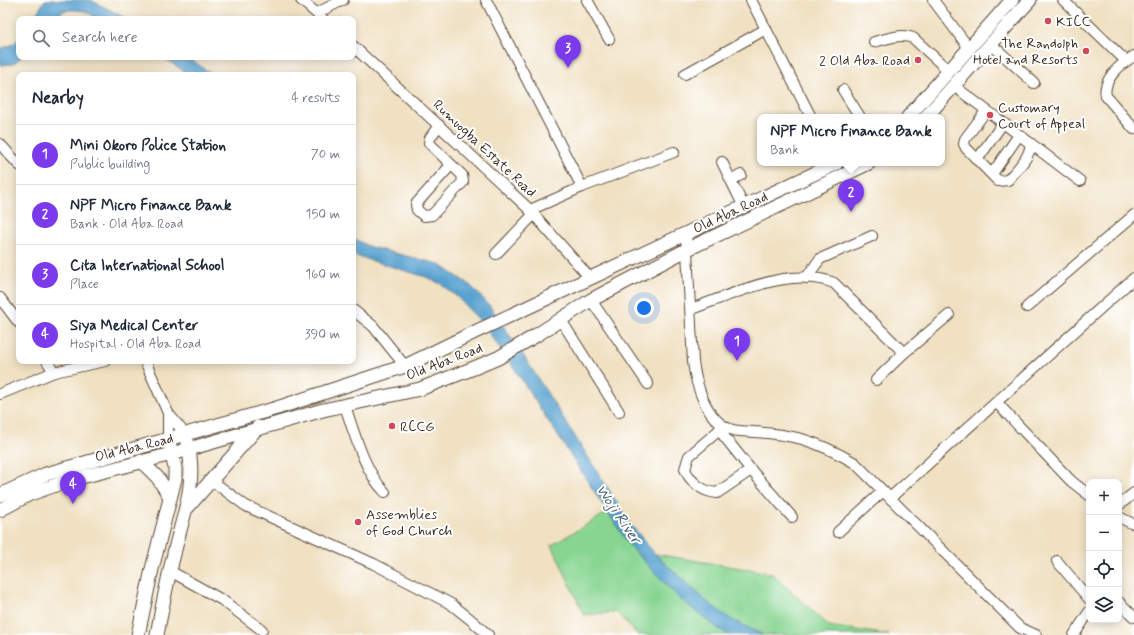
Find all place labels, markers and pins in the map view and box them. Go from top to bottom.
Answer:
place label: KICC [1056,13,1090,31]
marker: KICC [1043,16,1053,26]
pin: 3 [555,35,581,68]
place label: The Randolph Hotel and Resorts [973,35,1078,69]
marker: The Randolph Hotel and Resorts [1081,46,1091,56]
place label: 2 Old Aba Road [819,52,910,70]
marker: 2 Old Aba Road [913,55,923,65]
place label: Customary Court of Appeal [998,99,1085,134]
marker: Customary Court of Appeal [985,110,995,120]
pin: 2 [838,179,864,212]
pin: 1 [724,328,750,361]
place label: RCCG [400,418,435,436]
marker: RCCG [387,421,397,431]
pin: 4 [60,471,86,504]
place label: Assemblies of God Church [366,506,452,540]
marker: Assemblies of God Church [353,517,363,527]

